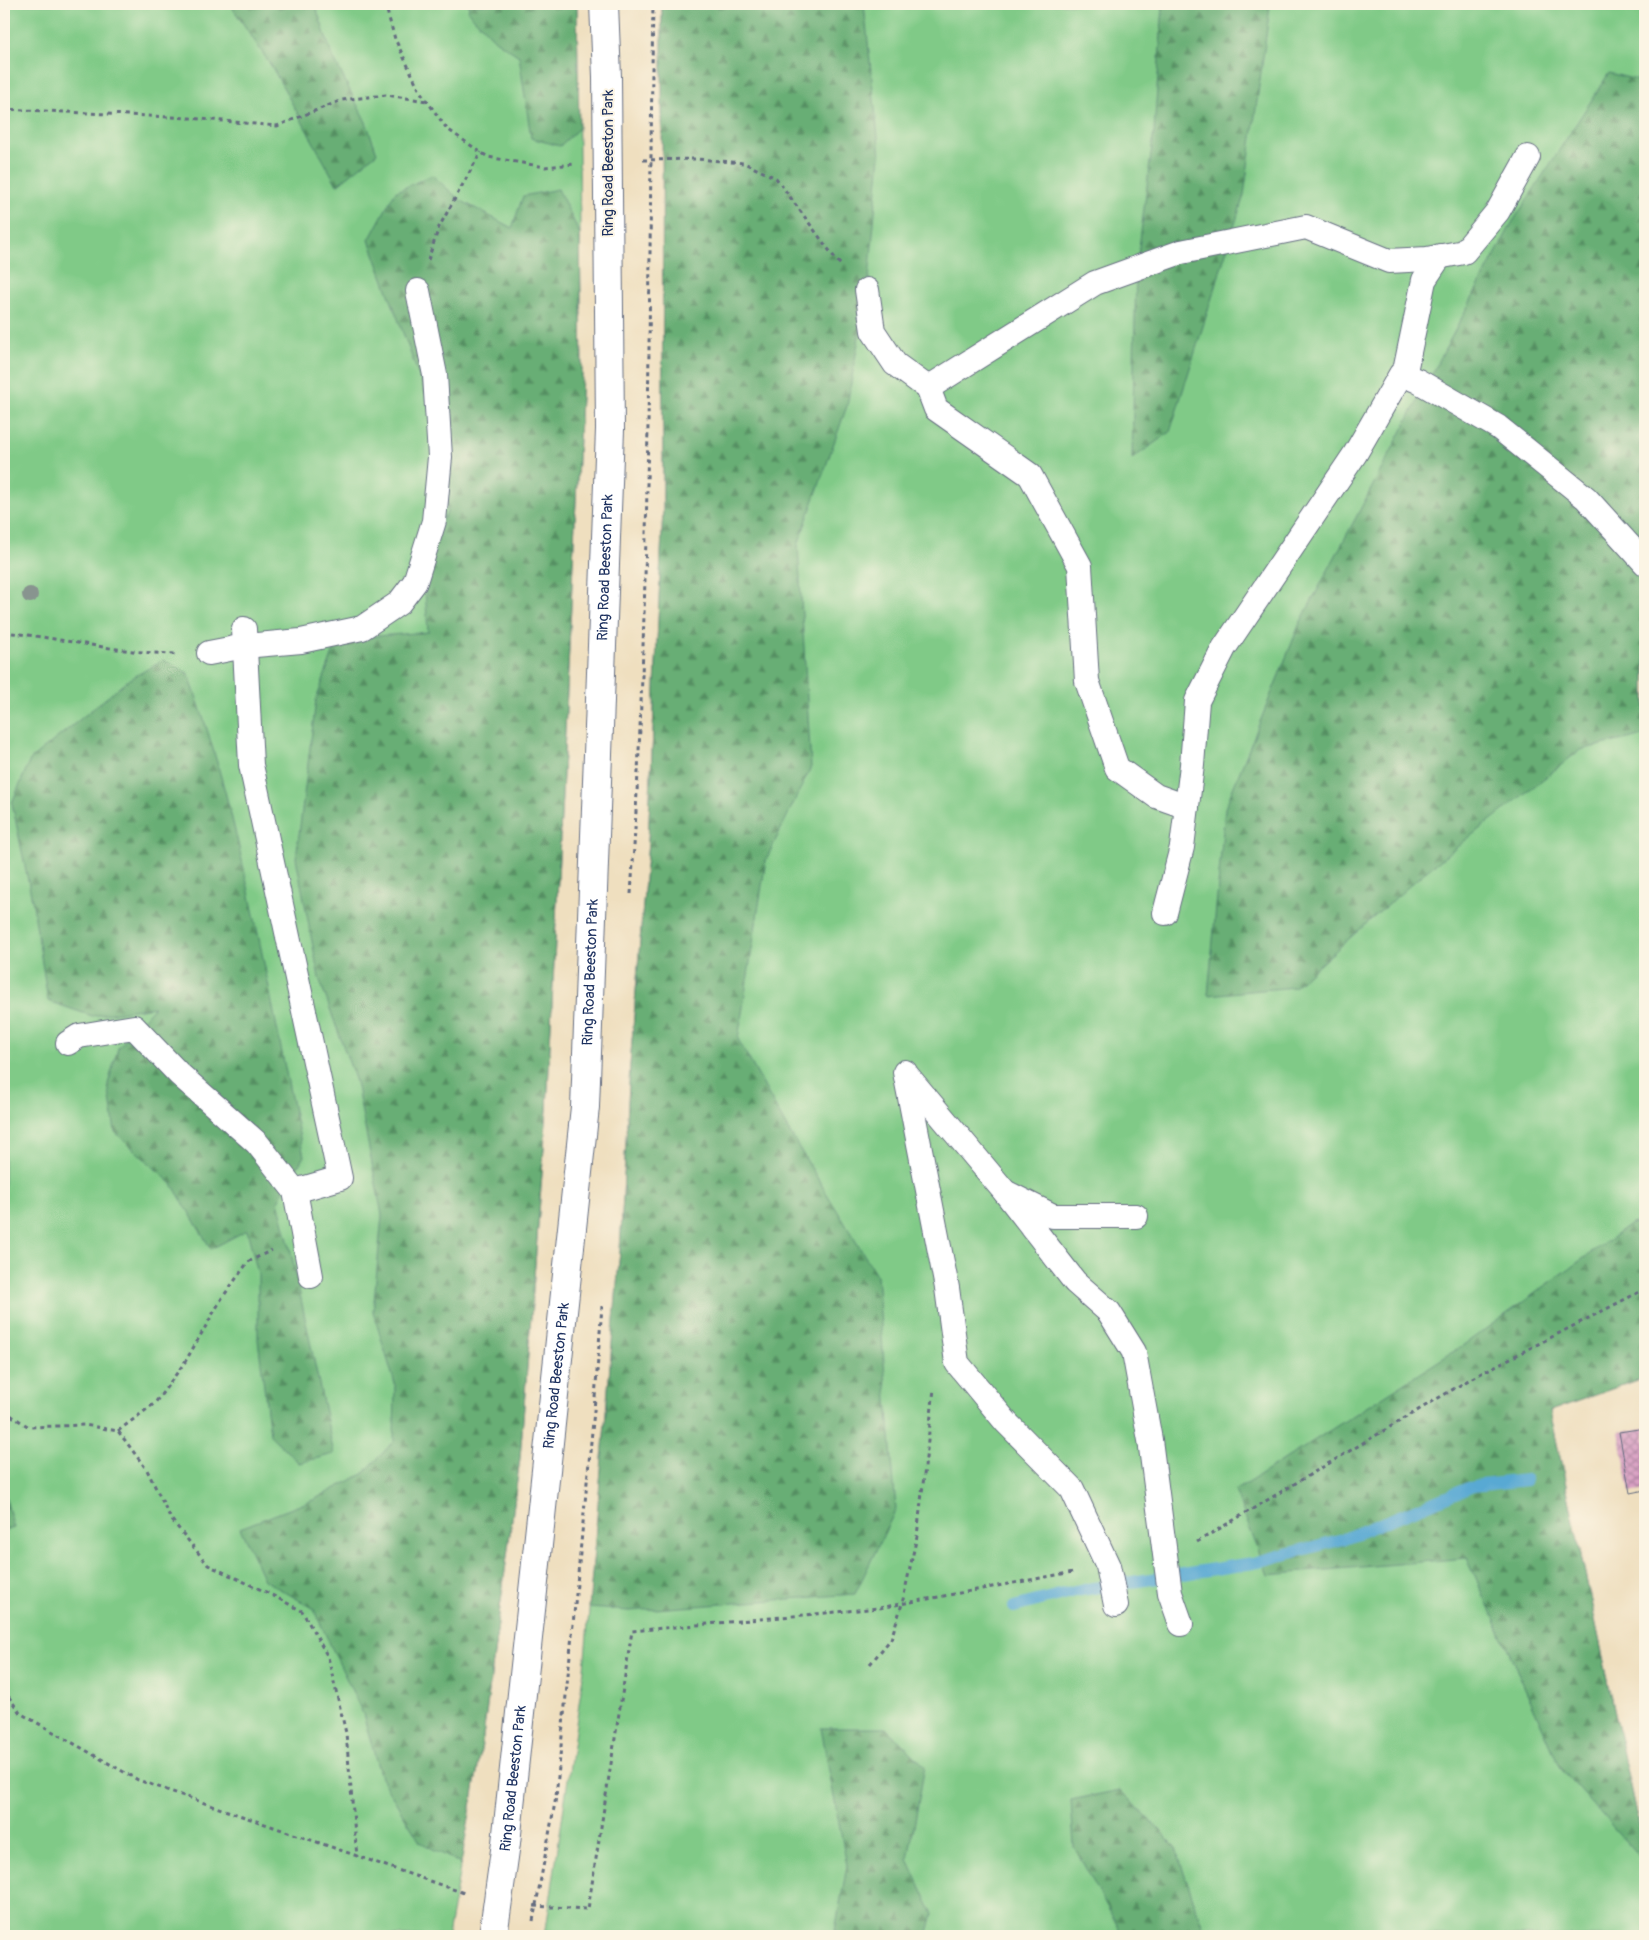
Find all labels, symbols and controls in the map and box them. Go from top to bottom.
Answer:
street label: Ring Road Beeston Park [599,89,618,236]
street label: Ring Road Beeston Park [593,493,618,641]
street label: Ring Road Beeston Park [578,898,603,1046]
street label: Ring Road Beeston Park [539,1301,574,1450]
street label: Ring Road Beeston Park [496,1704,531,1853]

